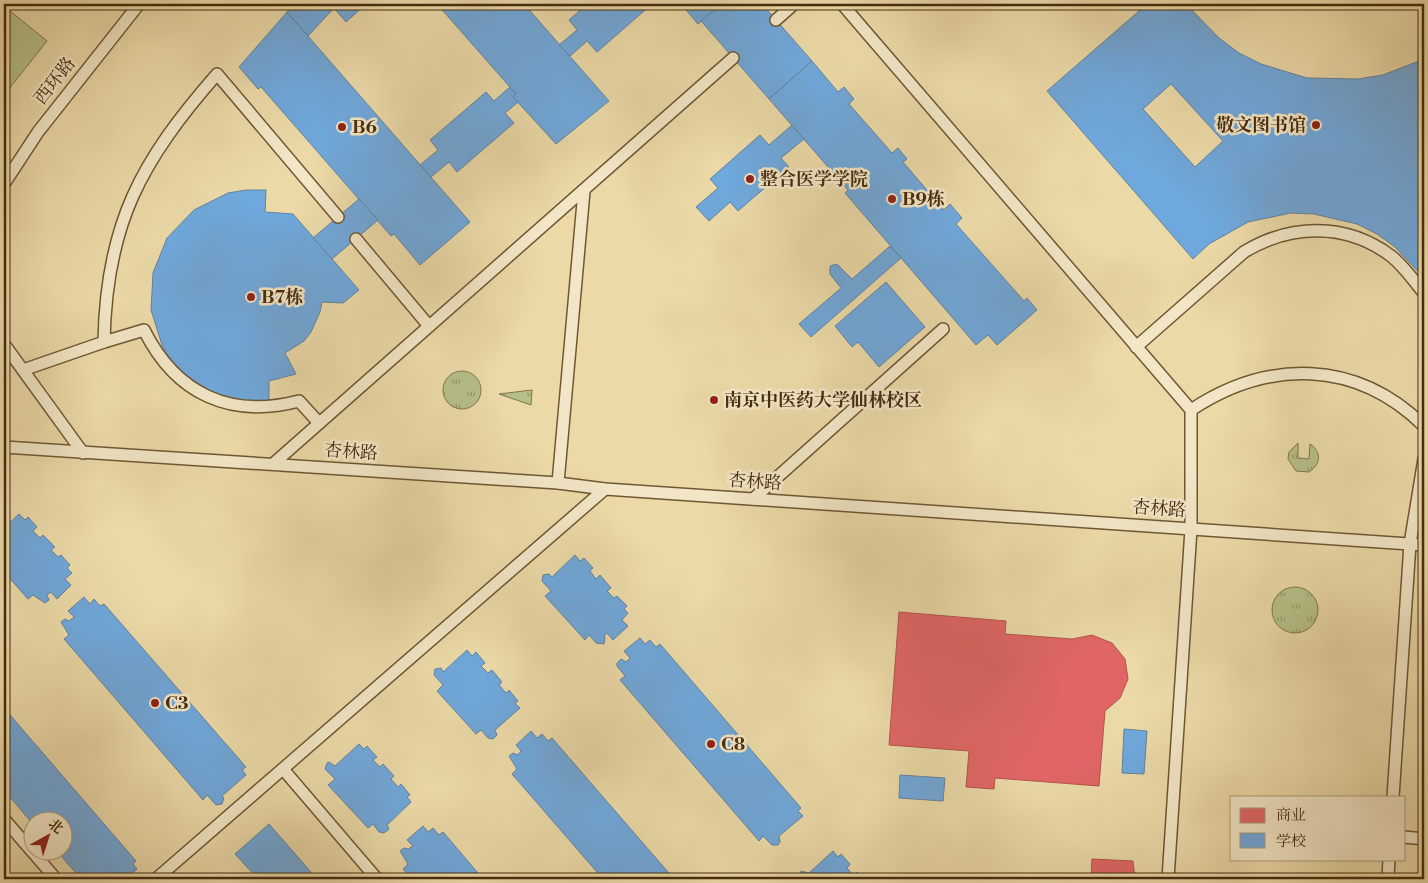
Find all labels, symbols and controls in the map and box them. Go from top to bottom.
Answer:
street label: 西环路 [29,53,81,109]
place label: 敬文图书馆 [1216,114,1306,137]
place label: B6 [352,116,377,139]
marker: 敬文图书馆 [1310,119,1322,131]
marker: B6 [336,121,348,133]
place label: 整合医学学院 [760,168,868,191]
marker: 整合医学学院 [744,173,756,185]
place label: B9栋 [902,188,945,211]
marker: B9栋 [886,193,898,205]
place label: B7栋 [261,286,303,309]
marker: B7栋 [245,291,257,303]
place label: 南京中医药大学仙林校区 [724,389,922,412]
marker: 南京中医药大学仙林校区 [708,394,720,406]
street label: 杏林路 [323,439,379,465]
street label: 杏林路 [727,469,783,495]
street label: 杏林路 [1131,496,1187,522]
place label: C3 [165,692,189,715]
marker: C3 [149,697,161,709]
place label: C8 [721,733,745,756]
marker: C8 [705,738,717,750]
legend [1230,796,1406,860]
text: 商业 [1276,806,1306,825]
north arrow [22,810,72,860]
text: 北 [44,815,67,838]
text: 学校 [1276,832,1306,851]

